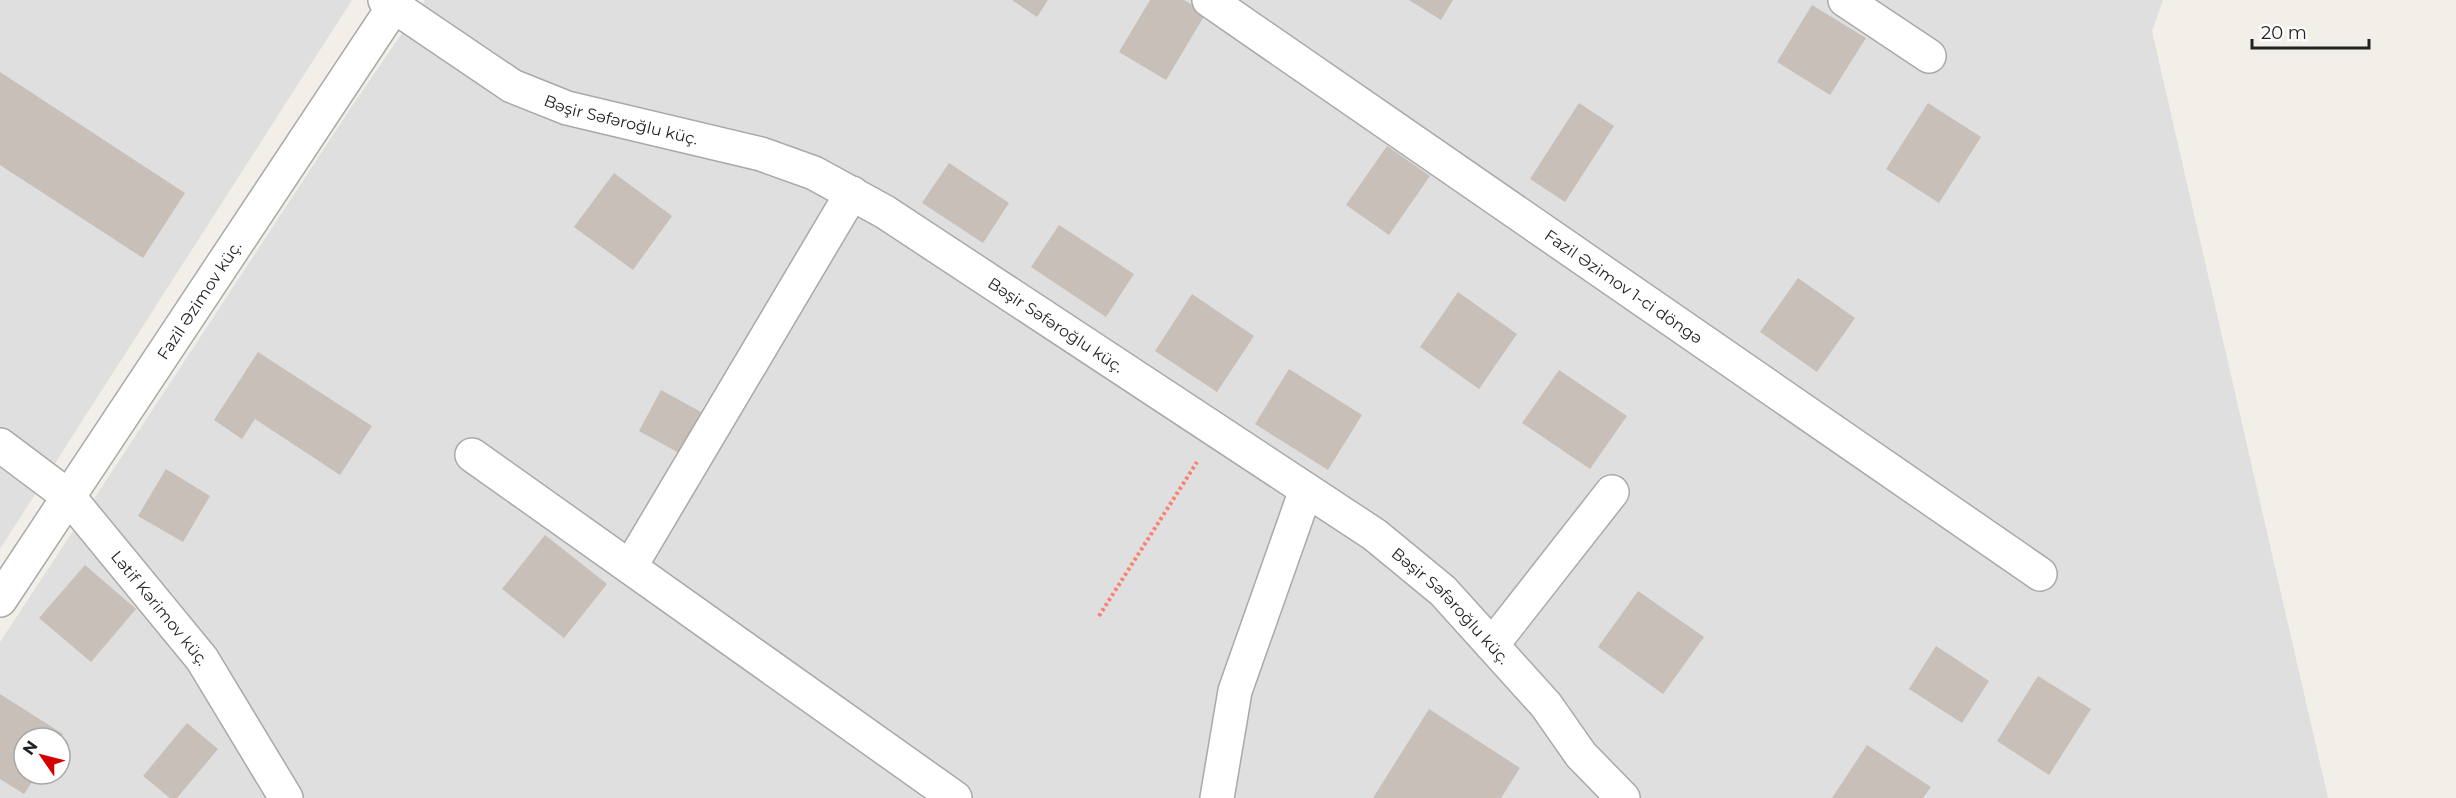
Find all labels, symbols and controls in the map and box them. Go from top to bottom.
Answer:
scale bar [2252,12,2369,50]
text: 20 m [2261,22,2307,44]
street label: Bəşir Səfəroğlu küç. [541,90,700,148]
street label: Fazil Əzimov 1-ci döngə [1541,225,1706,347]
street label: Fazil Əzimov küç. [153,237,245,363]
street label: Bəşir Səfəroğlu küç. [985,273,1127,376]
street label: Bəşir Səfəroğlu küç. [1388,543,1514,668]
street label: Lətif Kərimov küç. [107,547,213,669]
north arrow [12,726,72,786]
text: N [19,737,42,758]

